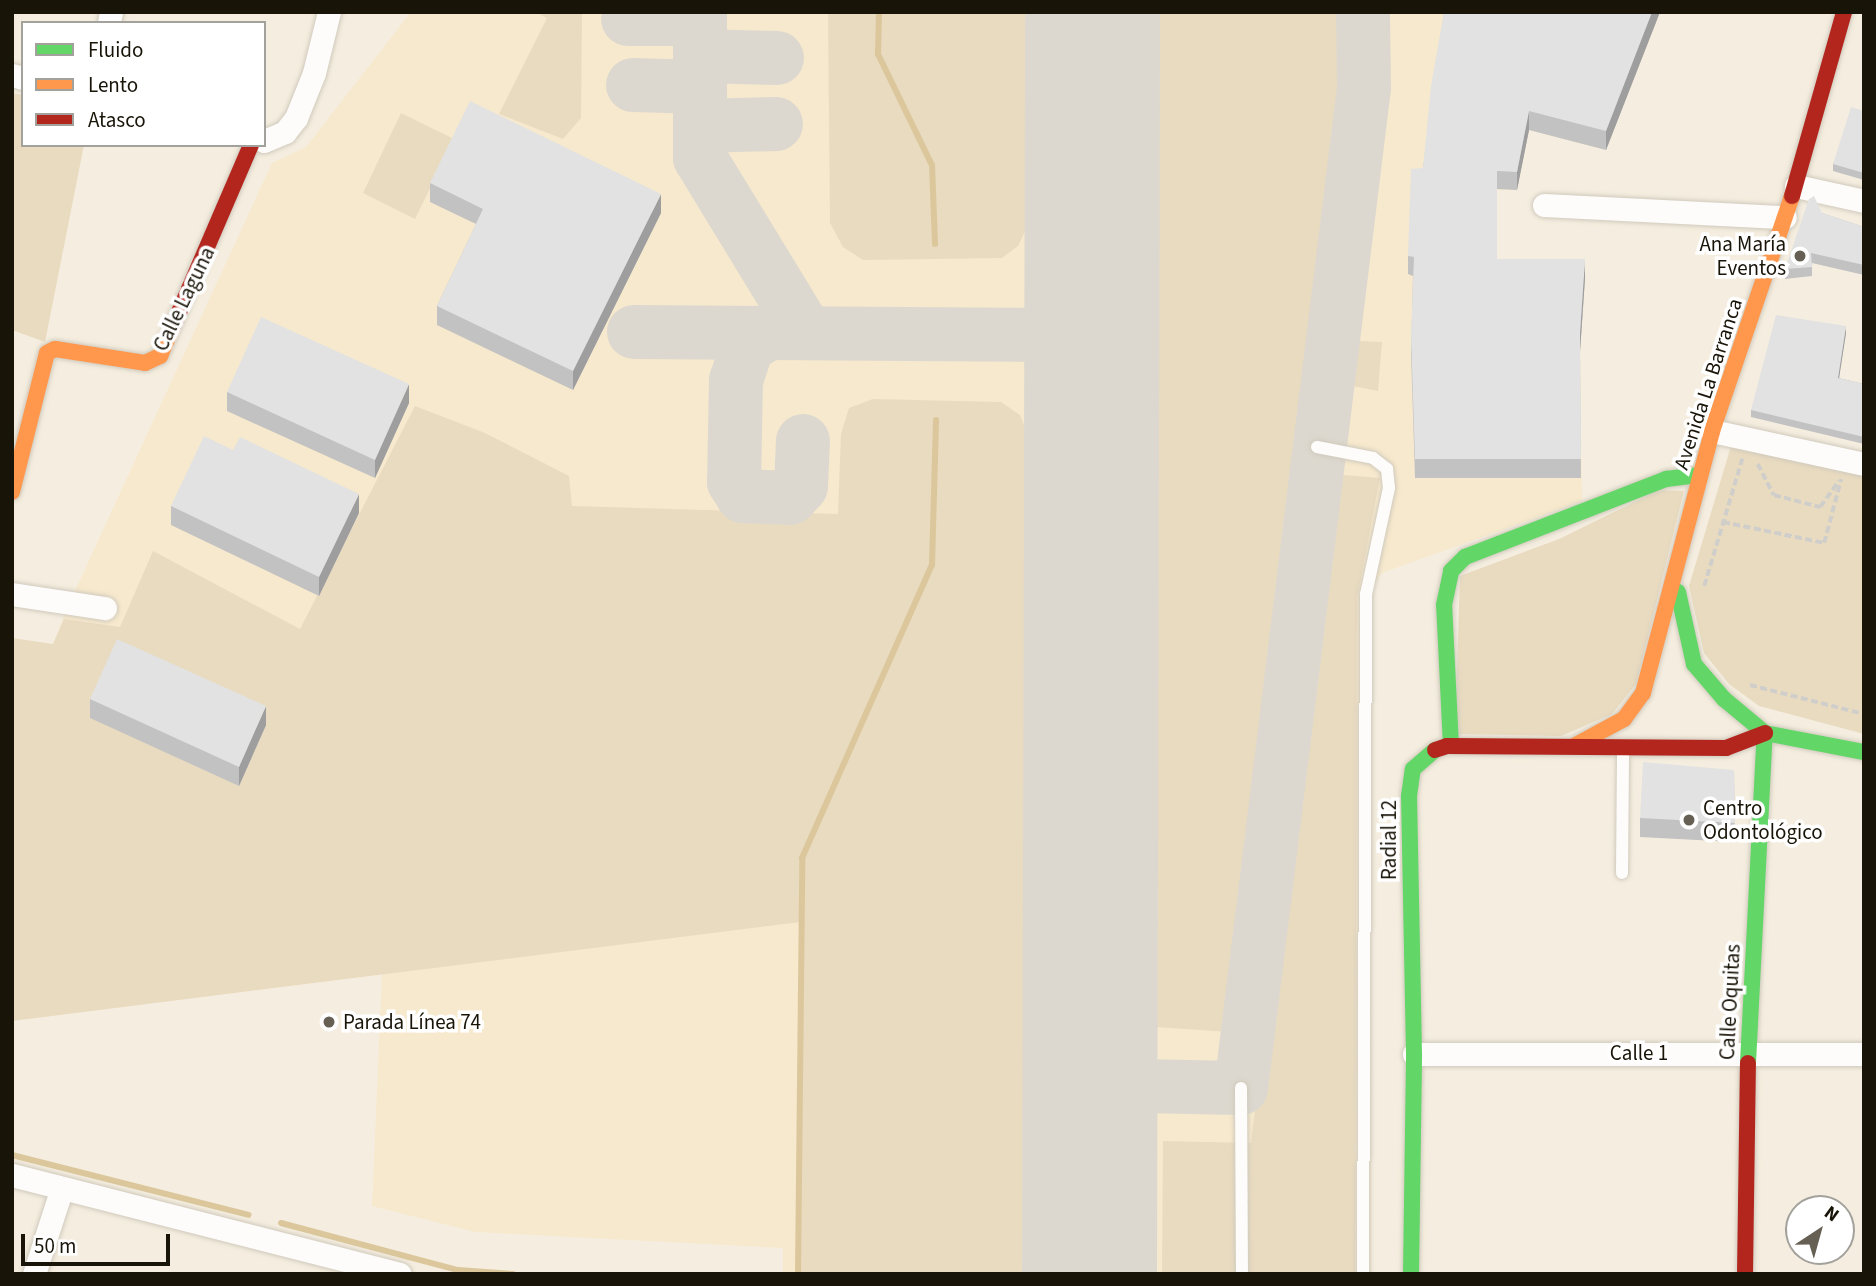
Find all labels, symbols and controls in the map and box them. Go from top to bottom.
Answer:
legend [21,21,266,147]
text: Fluido [88,35,143,65]
text: Lento [88,70,138,100]
text: Atasco [88,105,146,135]
place label: Ana María Eventos [1699,231,1786,281]
street label: Calle Laguna [148,243,220,355]
marker: Ana María Eventos [1792,248,1808,264]
street label: Avenida La Barranca [1668,295,1748,473]
place label: Centro Odontológico [1703,795,1823,845]
street label: Radial 12 [1376,800,1402,880]
marker: Centro Odontológico [1681,812,1697,828]
street label: Calle Oquitas [1714,943,1746,1061]
place label: Parada Línea 74 [343,1009,481,1035]
marker: Parada Línea 74 [321,1014,337,1030]
street label: Calle 1 [1610,1040,1668,1066]
north arrow [1785,1195,1855,1265]
text: N [1818,1200,1845,1229]
scale bar [24,1220,173,1264]
text: 50 m [34,1231,76,1261]

